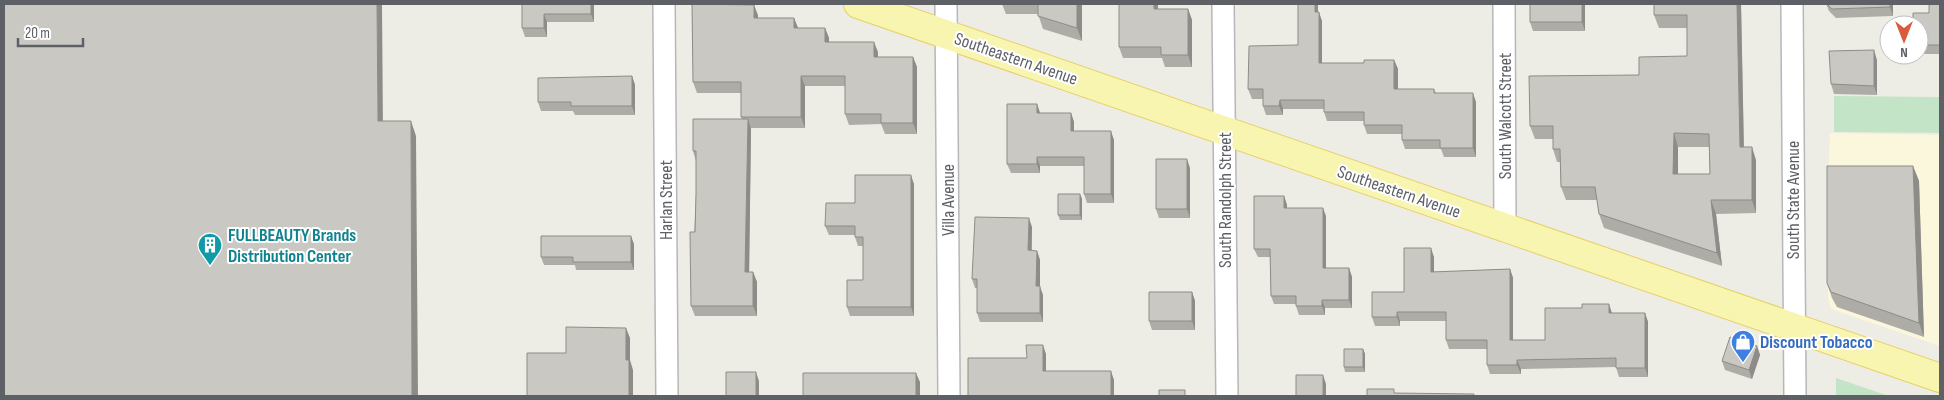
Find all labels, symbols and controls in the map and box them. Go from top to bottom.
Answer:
scale bar [18,15,82,47]
north arrow [1879,15,1929,65]
text: 20 m [25,24,50,43]
street label: Southeastern Avenue [952,28,1080,90]
text: N [1900,44,1908,61]
street label: South Walcott Street [1495,52,1516,179]
street label: South Randolph Street [1215,132,1236,268]
street label: South State Avenue [1783,141,1804,259]
street label: Harlan Street [656,159,677,240]
street label: Southeastern Avenue [1335,161,1463,223]
street label: Villa Avenue [938,164,959,236]
place label: FULLBEAUTY Brands Distribution Center [228,225,356,267]
building icon: FULLBEAUTY Brands Distribution Center [197,232,223,266]
shop icon: Discount Tobacco [1730,329,1756,363]
place label: Discount Tobacco [1760,332,1873,353]

